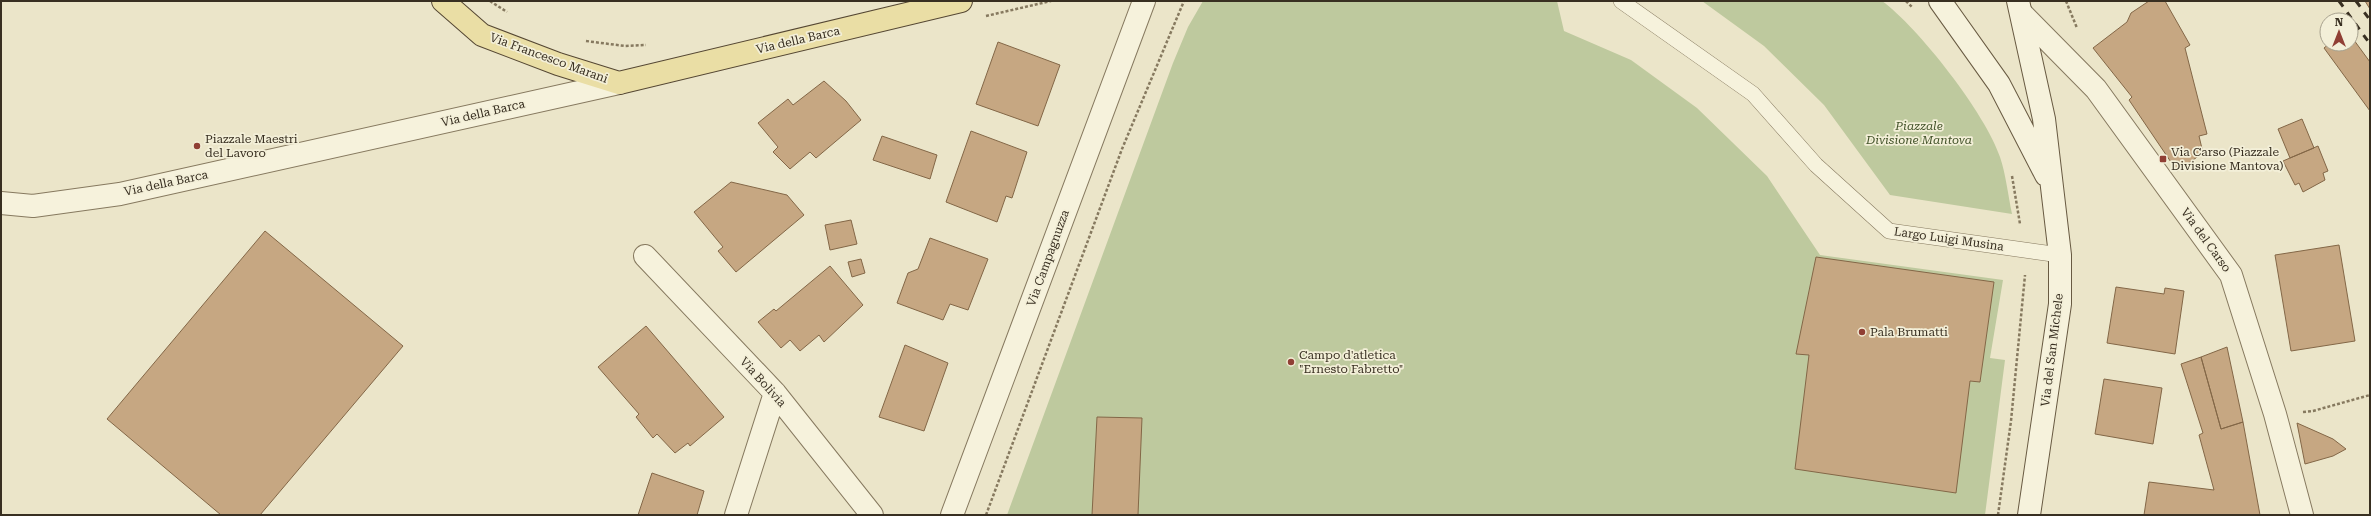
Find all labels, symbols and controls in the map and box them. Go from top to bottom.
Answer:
north arrow [2319,12,2359,52]
text: N [2335,16,2344,29]
street label: Via della Barca [755,23,842,56]
street label: Via Francesco Marani [488,30,610,86]
street label: Via della Barca [440,96,527,129]
park label: Piazzale Divisione Mantova [1865,119,1972,147]
place label: Piazzale Maestri del Lavoro [205,132,298,160]
marker: Piazzale Maestri del Lavoro [192,141,202,151]
place label: Via Carso (Piazzale Divisione Mantova) [2171,145,2283,173]
marker: Via Carso (Piazzale Divisione Mantova) [2158,154,2168,164]
street label: Via della Barca [123,167,210,199]
street label: Via del Carso [2178,205,2234,275]
street label: Via Campagnuzza [1024,207,1072,308]
street label: Largo Luigi Musina [1893,224,2005,254]
street label: Via del San Michele [2038,292,2066,407]
place label: Pala Brumatti [1870,325,1948,339]
marker: Pala Brumatti [1857,327,1867,337]
place label: Campo d'atletica "Ernesto Fabretto" [1299,348,1403,376]
street label: Via Bolivia [737,354,789,410]
marker: Campo d'atletica "Ernesto Fabretto" [1286,357,1296,367]

